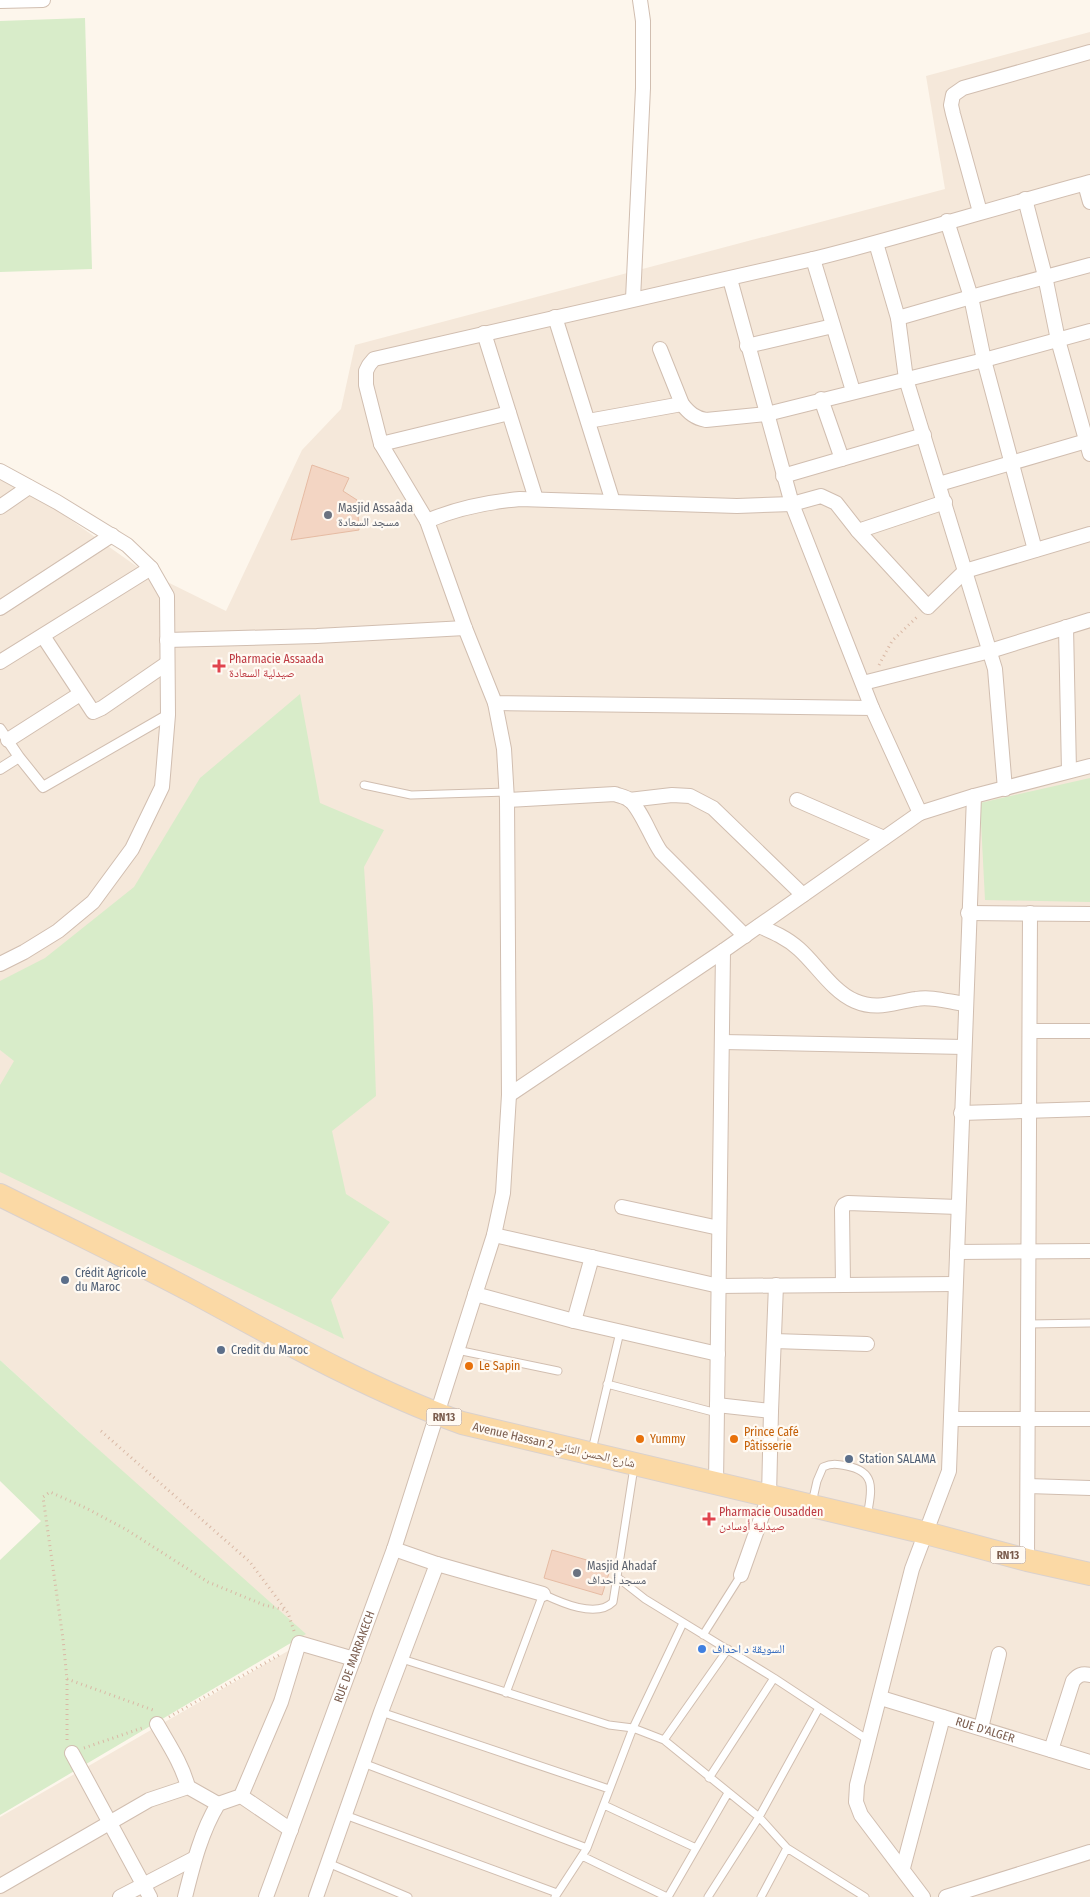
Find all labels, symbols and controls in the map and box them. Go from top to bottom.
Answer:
place label: Masjid Assaâda مسجد السعادة [338,501,413,529]
marker: Masjid Assaâda مسجد السعادة [322,509,334,521]
place label: Pharmacie Assaada صيدلية السعادة [229,652,324,680]
marker: Pharmacie Assaada صيدلية السعادة [213,660,225,672]
place label: Crédit Agricole du Maroc [75,1266,146,1294]
marker: Crédit Agricole du Maroc [59,1274,71,1286]
place label: Credit du Maroc [231,1343,308,1357]
marker: Credit du Maroc [215,1344,227,1356]
place label: Le Sapin [479,1359,520,1373]
marker: Le Sapin [463,1360,475,1372]
road number: RN13 [426,1408,462,1425]
street label: Avenue Hassan 2 شارع الحسن الثاني [471,1419,637,1474]
place label: Prince Café Pâtisserie [744,1425,799,1453]
place label: Yummy [650,1432,686,1446]
marker: Yummy [634,1433,646,1445]
marker: Prince Café Pâtisserie [728,1433,740,1445]
place label: Station SALAMA [859,1452,936,1466]
marker: Station SALAMA [843,1453,855,1465]
place label: Pharmacie Ousadden صيدلية أوسادن [719,1505,823,1533]
marker: Pharmacie Ousadden صيدلية أوسادن [703,1513,715,1525]
road number: RN13 [990,1546,1026,1564]
place label: Masjid Ahadaf مسجد أحداف [587,1559,658,1587]
marker: Masjid Ahadaf مسجد أحداف [571,1567,583,1579]
street label: RUE DE MARRAKECH [331,1609,378,1705]
place label: السويقة د احداف [712,1642,785,1656]
marker: السويقة د احداف [696,1643,708,1655]
street label: RUE D'ALGER [954,1714,1017,1746]

